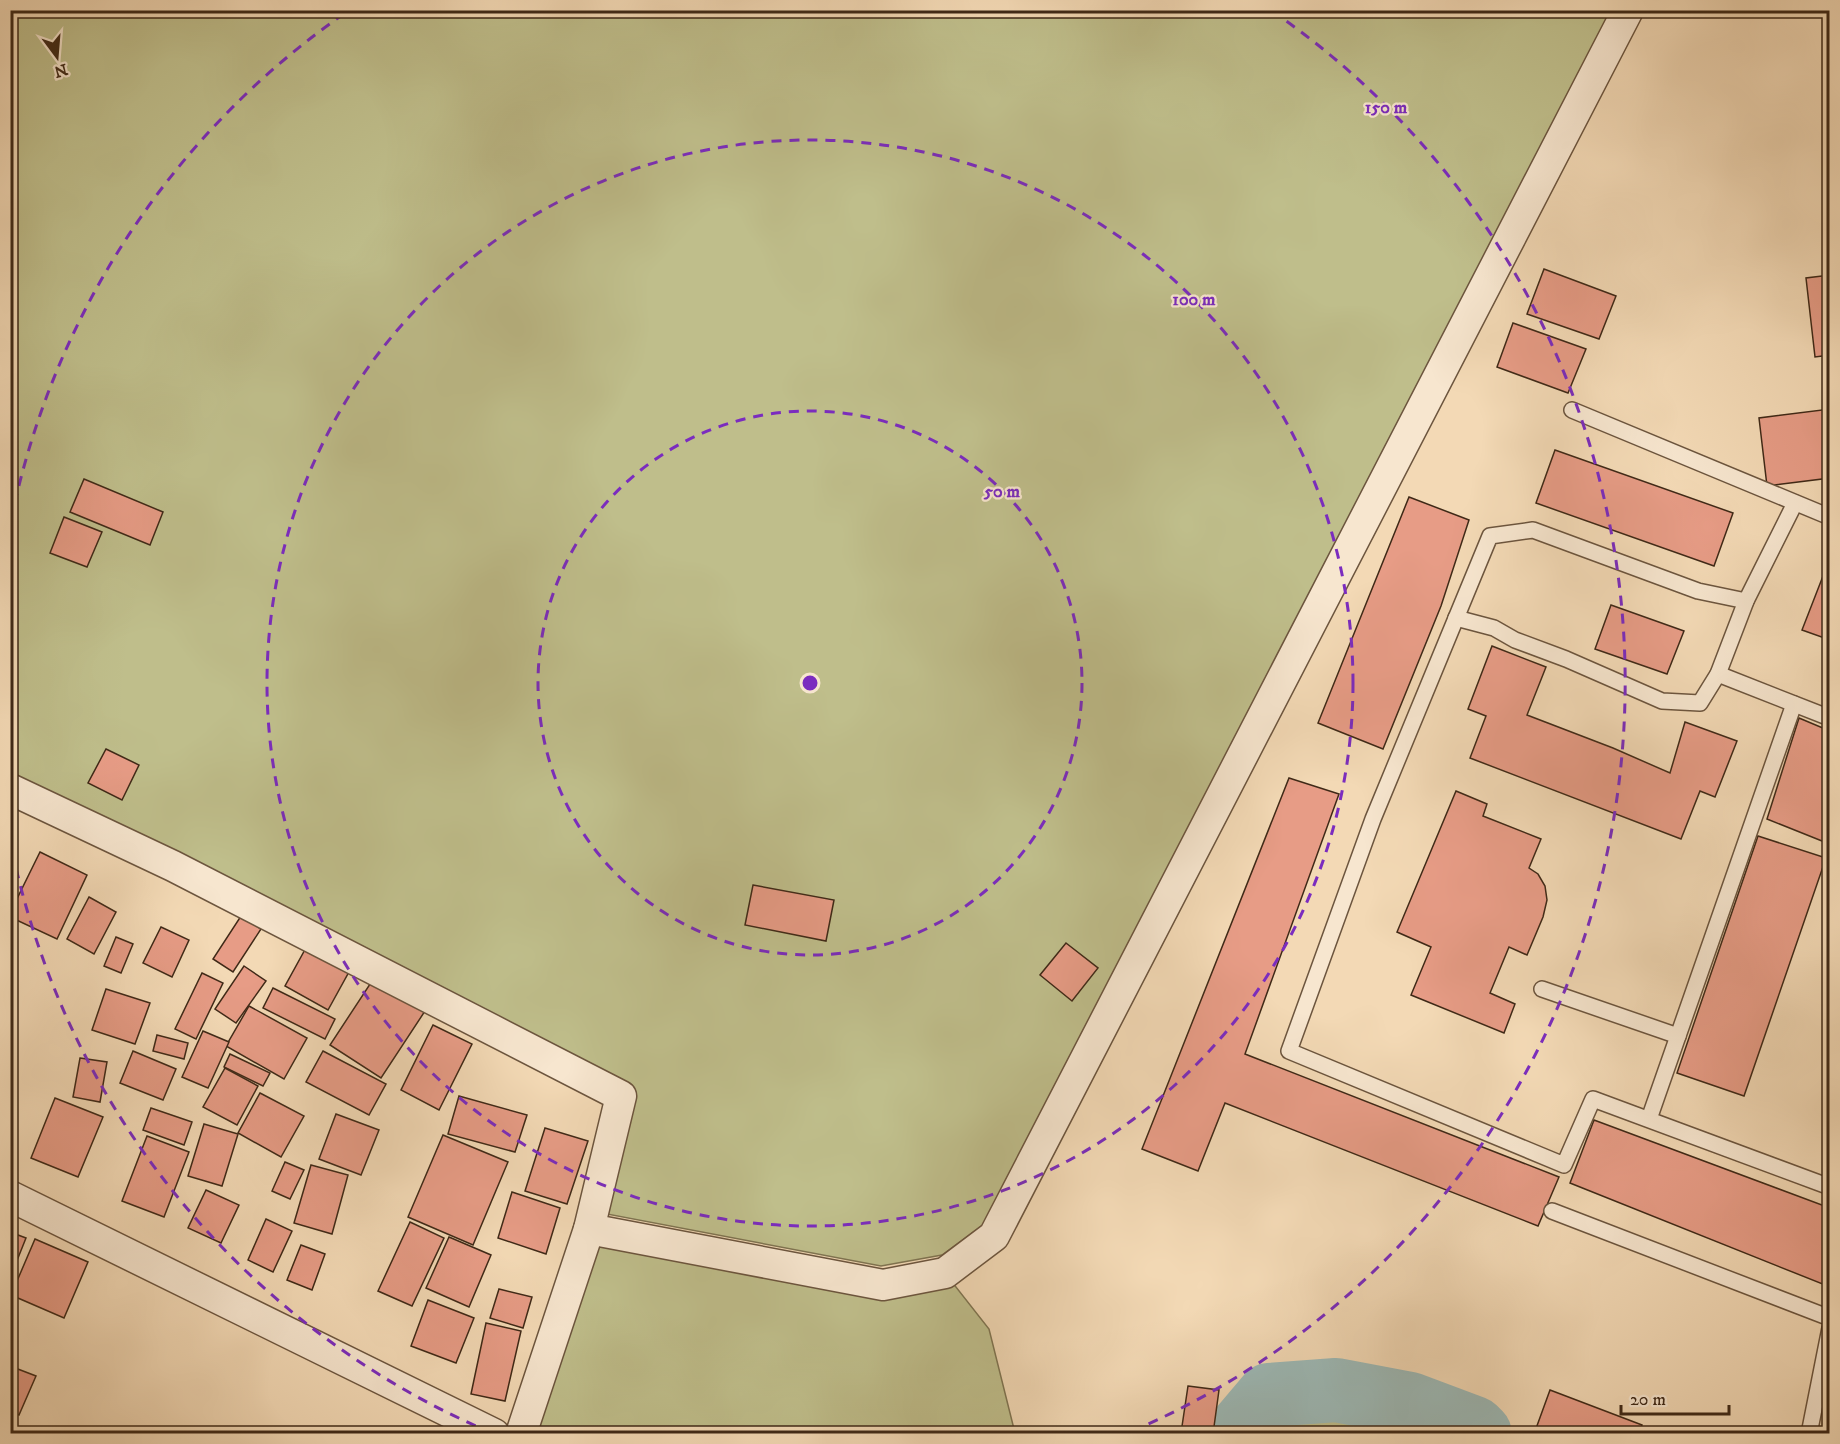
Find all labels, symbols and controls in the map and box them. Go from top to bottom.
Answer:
north arrow [27,27,87,87]
text: N [52,59,70,82]
text: 150 m [1365,97,1408,119]
text: 100 m [1172,289,1216,311]
text: 50 m [983,481,1020,503]
centre of rings [800,673,820,693]
scale bar [1621,1378,1729,1416]
text: 20 m [1630,1389,1666,1411]

